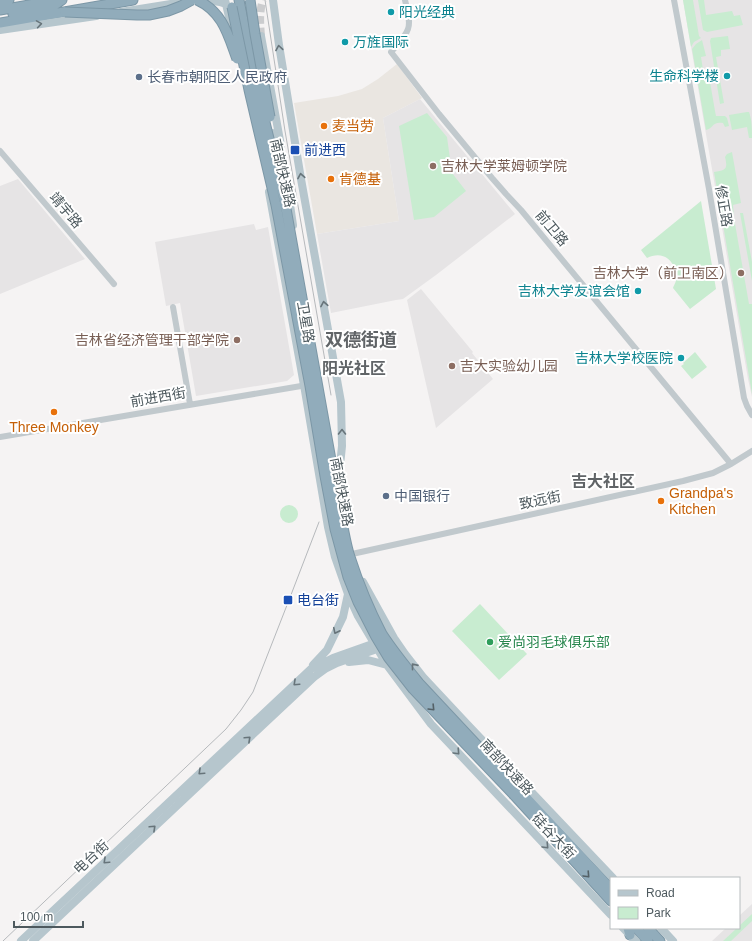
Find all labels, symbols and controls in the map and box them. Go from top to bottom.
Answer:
place label: 阳光经典 [399,4,455,20]
marker: 阳光经典 [386,7,396,17]
one-way arrow [35,20,42,29]
place label: 万旌国际 [353,34,409,50]
marker: 万旌国际 [340,37,350,47]
one-way arrow [276,45,284,51]
place label: 生命科学楼 [649,68,719,84]
place label: 长春市朝阳区人民政府 [147,69,287,85]
marker: 生命科学楼 [722,71,732,81]
marker: 长春市朝阳区人民政府 [134,72,144,82]
place label: 麦当劳 [332,118,374,134]
marker: 麦当劳 [319,121,329,131]
street label: 南部快速路 [267,137,299,209]
place label: 前进西 [304,142,346,158]
marker: 前进西 [289,144,301,156]
place label: 吉林大学莱姆顿学院 [441,158,567,174]
marker: 吉林大学莱姆顿学院 [428,161,438,171]
place label: 肯德基 [339,171,381,187]
one-way arrow [297,173,306,179]
marker: 肯德基 [326,174,336,184]
street label: 修正路 [712,184,736,228]
street label: 靖宇路 [46,189,86,231]
street label: 前卫路 [532,207,572,249]
place label: 吉林大学（前卫南区） [593,265,733,281]
marker: 吉林大学（前卫南区） [736,268,746,278]
place label: 吉林大学友谊会馆 [518,283,630,299]
marker: 吉林大学友谊会馆 [633,286,643,296]
street label: 卫星路 [294,300,318,344]
one-way arrow [320,301,328,307]
district label: 双德街道 [325,330,397,350]
place label: 吉林省经济管理干部学院 [75,332,229,348]
marker: 吉林省经济管理干部学院 [232,335,242,345]
place label: 吉林大学校医院 [575,350,673,366]
marker: 吉林大学校医院 [676,353,686,363]
place label: 吉大实验幼儿园 [460,358,558,374]
district label: 阳光社区 [322,359,386,377]
marker: 吉大实验幼儿园 [447,361,457,371]
street label: 前进西街 [129,384,187,410]
marker: Three Monkey [49,407,59,417]
place label: Three Monkey [9,419,99,435]
one-way arrow [338,429,346,435]
street label: 南部快速路 [327,456,357,528]
district label: 吉大社区 [571,472,635,490]
place label: Grandpa's Kitchen [669,485,733,517]
place label: 中国银行 [394,488,450,504]
street label: 致远街 [518,488,562,512]
marker: 中国银行 [381,491,391,501]
marker: Grandpa's Kitchen [656,496,666,506]
place label: 电台街 [297,592,339,608]
marker: 电台街 [282,594,294,606]
one-way arrow [333,626,341,634]
place label: 爱尚羽毛球俱乐部 [498,634,610,650]
marker: 爱尚羽毛球俱乐部 [485,637,495,647]
one-way arrow [412,663,419,670]
one-way arrow [293,678,301,685]
one-way arrow [427,704,434,711]
one-way arrow [243,736,251,744]
street label: 南部快速路 [477,736,537,798]
one-way arrow [453,747,460,755]
one-way arrow [198,767,206,774]
street label: 硅谷大街 [529,810,579,862]
one-way arrow [148,825,156,833]
street label: 电台街 [70,837,112,877]
one-way arrow [542,841,549,849]
one-way arrow [104,856,111,863]
one-way arrow [583,870,590,878]
legend [610,877,740,929]
text: Road [646,886,675,900]
scale bar [14,903,83,929]
text: Park [646,906,672,920]
text: 100 m [20,910,53,924]

